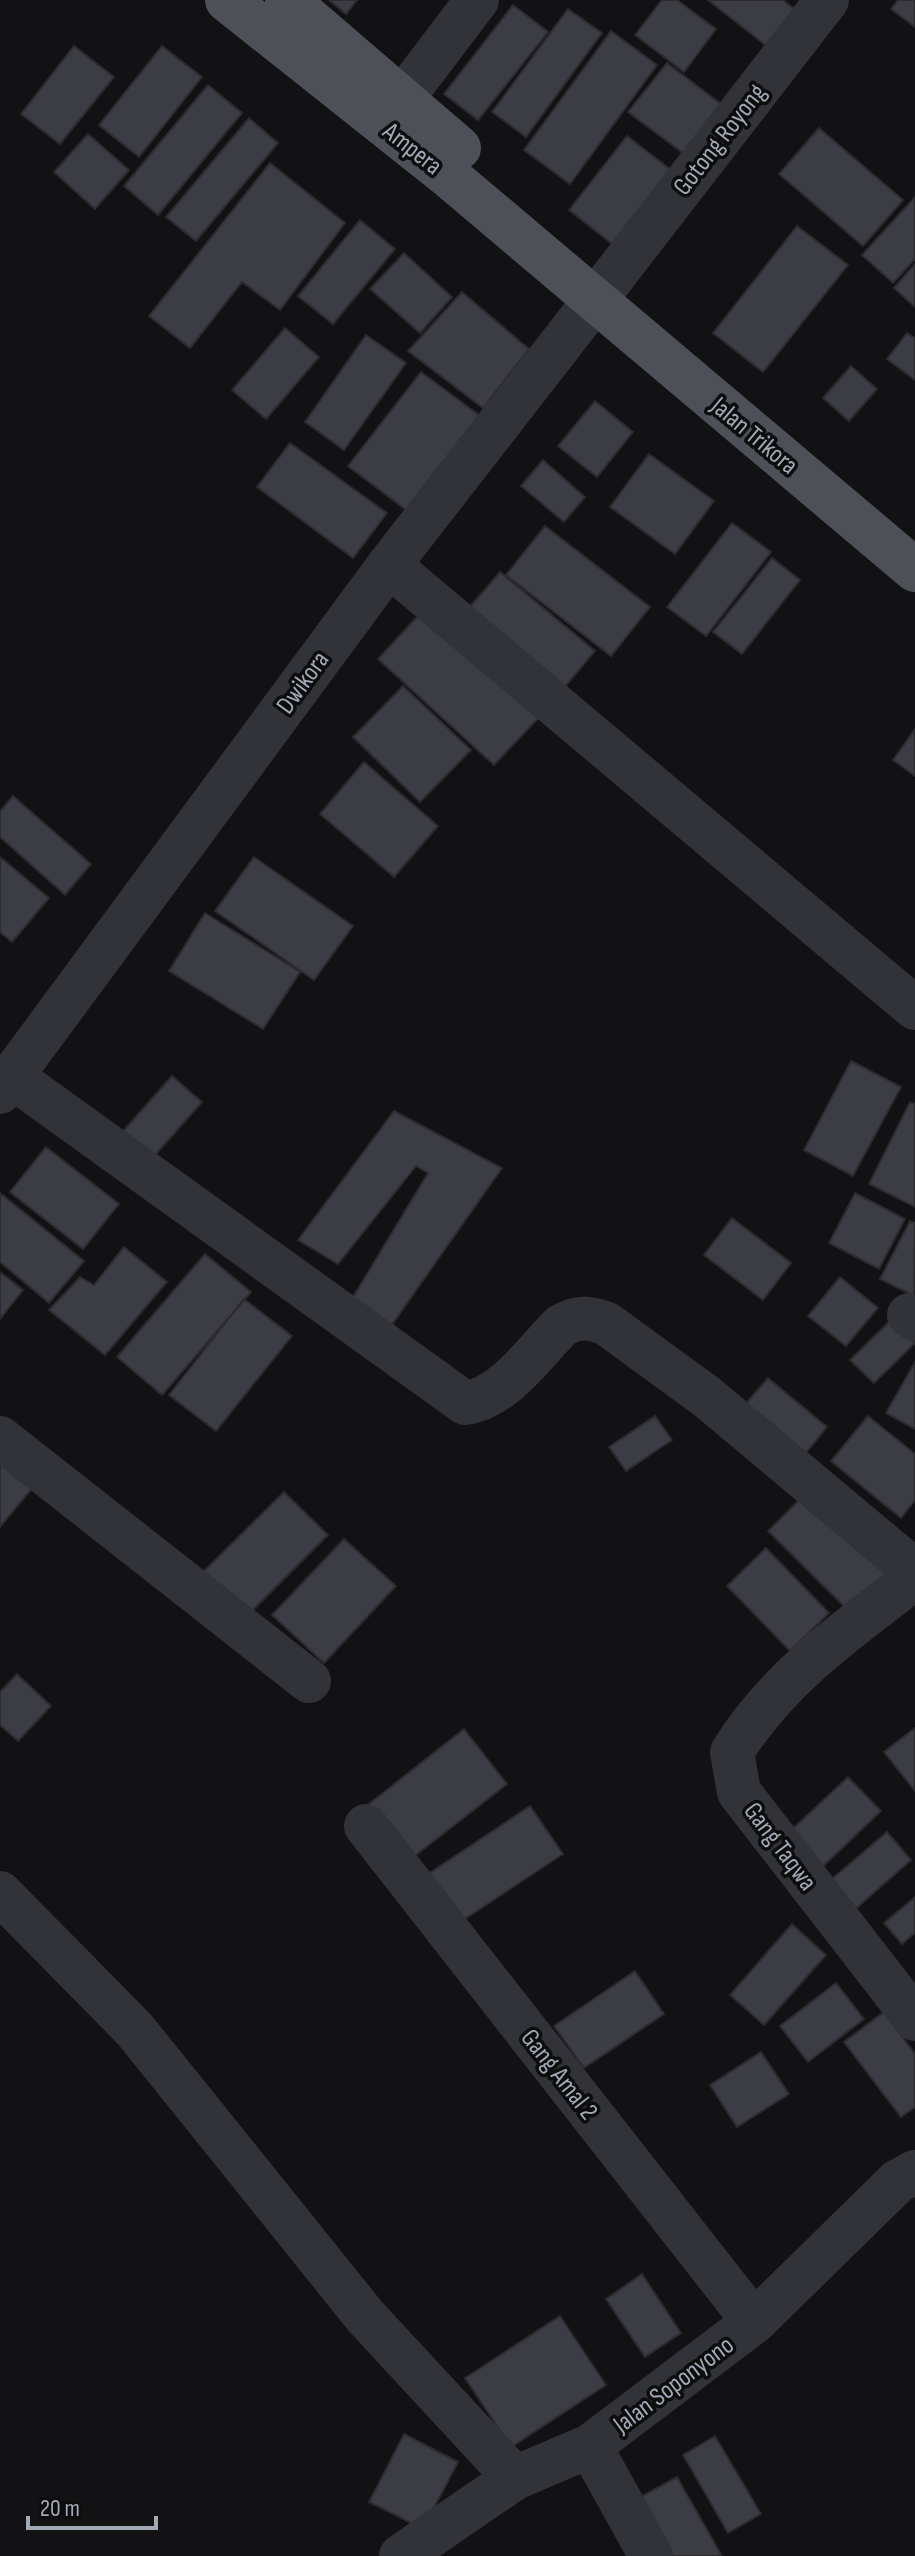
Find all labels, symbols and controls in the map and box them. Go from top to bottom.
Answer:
street label: Gotong Royong [667,78,773,202]
street label: Ampera [376,116,448,182]
street label: Jalan Trikora [704,390,804,481]
street label: Dwikora [270,646,336,720]
street label: Gang Taqwa [737,1797,823,1897]
street label: Gang Amal 2 [514,2023,604,2126]
street label: Jalan Soponyono [607,2330,740,2441]
scale bar [28,2480,156,2530]
text: 20 m [40,2494,80,2523]

